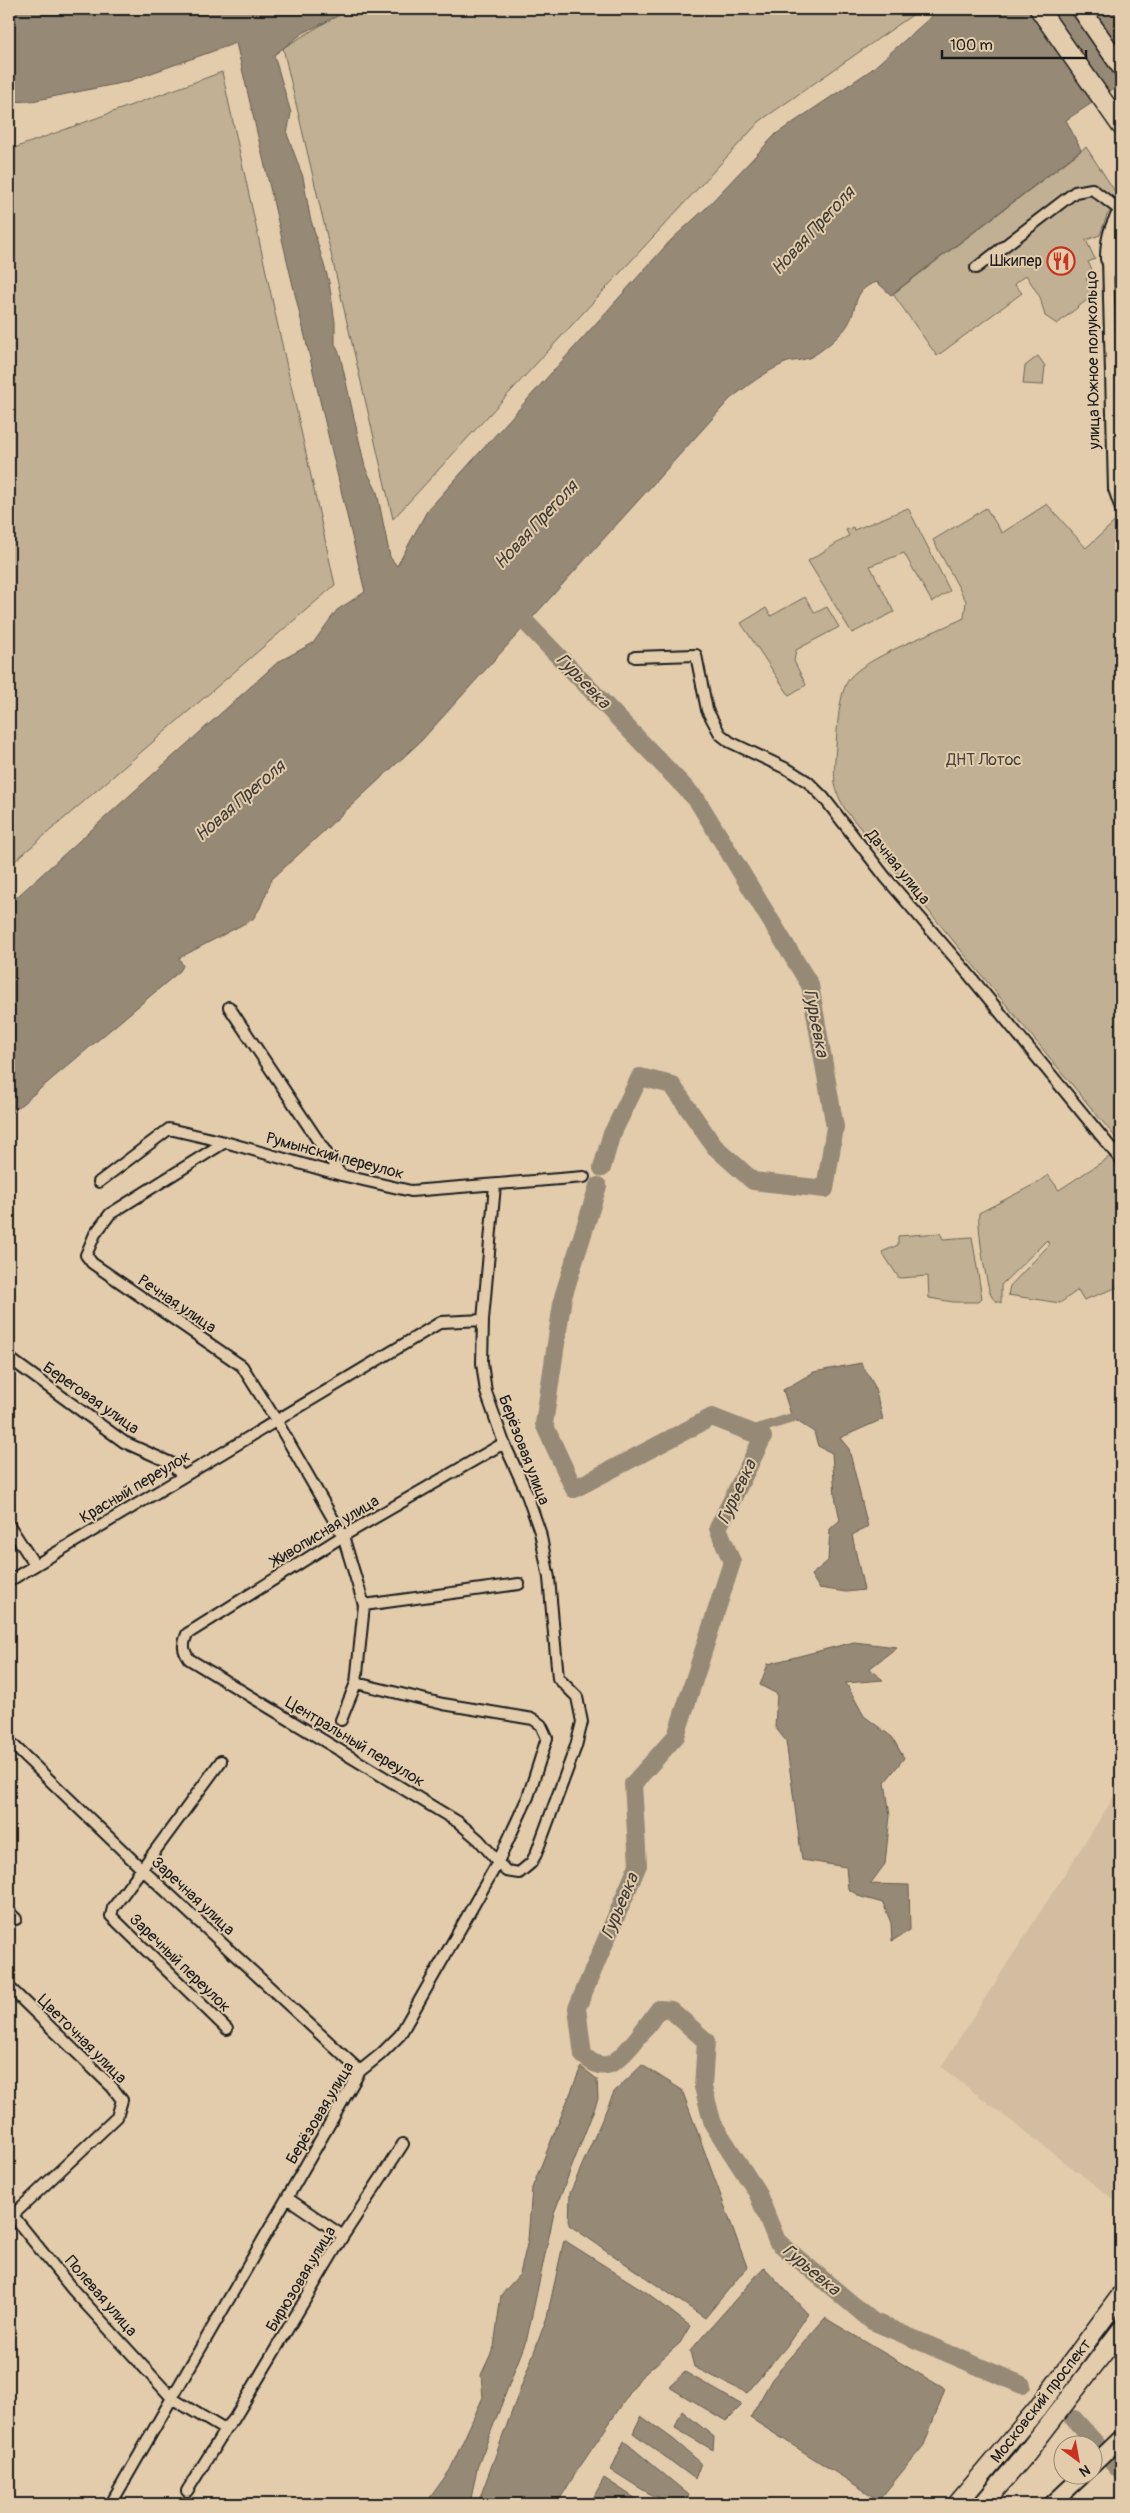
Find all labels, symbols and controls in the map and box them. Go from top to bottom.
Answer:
scale bar [942,28,1086,60]
text: 100 m [950,36,993,55]
water label: Новая Преголя [766,181,861,280]
restaurant icon: Шкипер [1046,246,1076,276]
place label: Шкипер [990,251,1042,271]
street label: улица Южное полукольцо [1081,270,1105,450]
water label: Новая Преголя [489,475,584,574]
water label: Гурьевка [551,648,616,715]
park label: ДНТ Лотос [945,750,1022,770]
water label: Новая Преголя [190,754,291,847]
street label: Дачная улица [861,824,935,909]
water label: Гурьевка [798,987,834,1060]
street label: Румынский переулок [264,1128,406,1184]
street label: Речная улица [134,1270,220,1338]
street label: Береговая улица [39,1357,143,1439]
street label: Берёзовая улица [494,1392,554,1508]
street label: Красный переулок [76,1446,194,1528]
water label: Гурьевка [712,1455,763,1528]
street label: Живописная улица [265,1491,383,1573]
street label: Центральный переулок [282,1692,428,1792]
street label: Заречная улица [147,1852,239,1940]
water label: Гурьевка [596,1868,645,1942]
street label: Заречный переулок [125,1909,235,2017]
street label: Цветочная улица [33,1990,131,2088]
street label: Берёзовая улица [282,2058,358,2168]
street label: Бирюзовая улица [262,2223,340,2335]
water label: Гурьевка [777,2239,846,2302]
street label: Полевая улица [60,2251,142,2341]
street label: Московский проспект [986,2335,1096,2467]
north arrow [1052,2436,1102,2486]
text: N [1076,2461,1093,2480]

